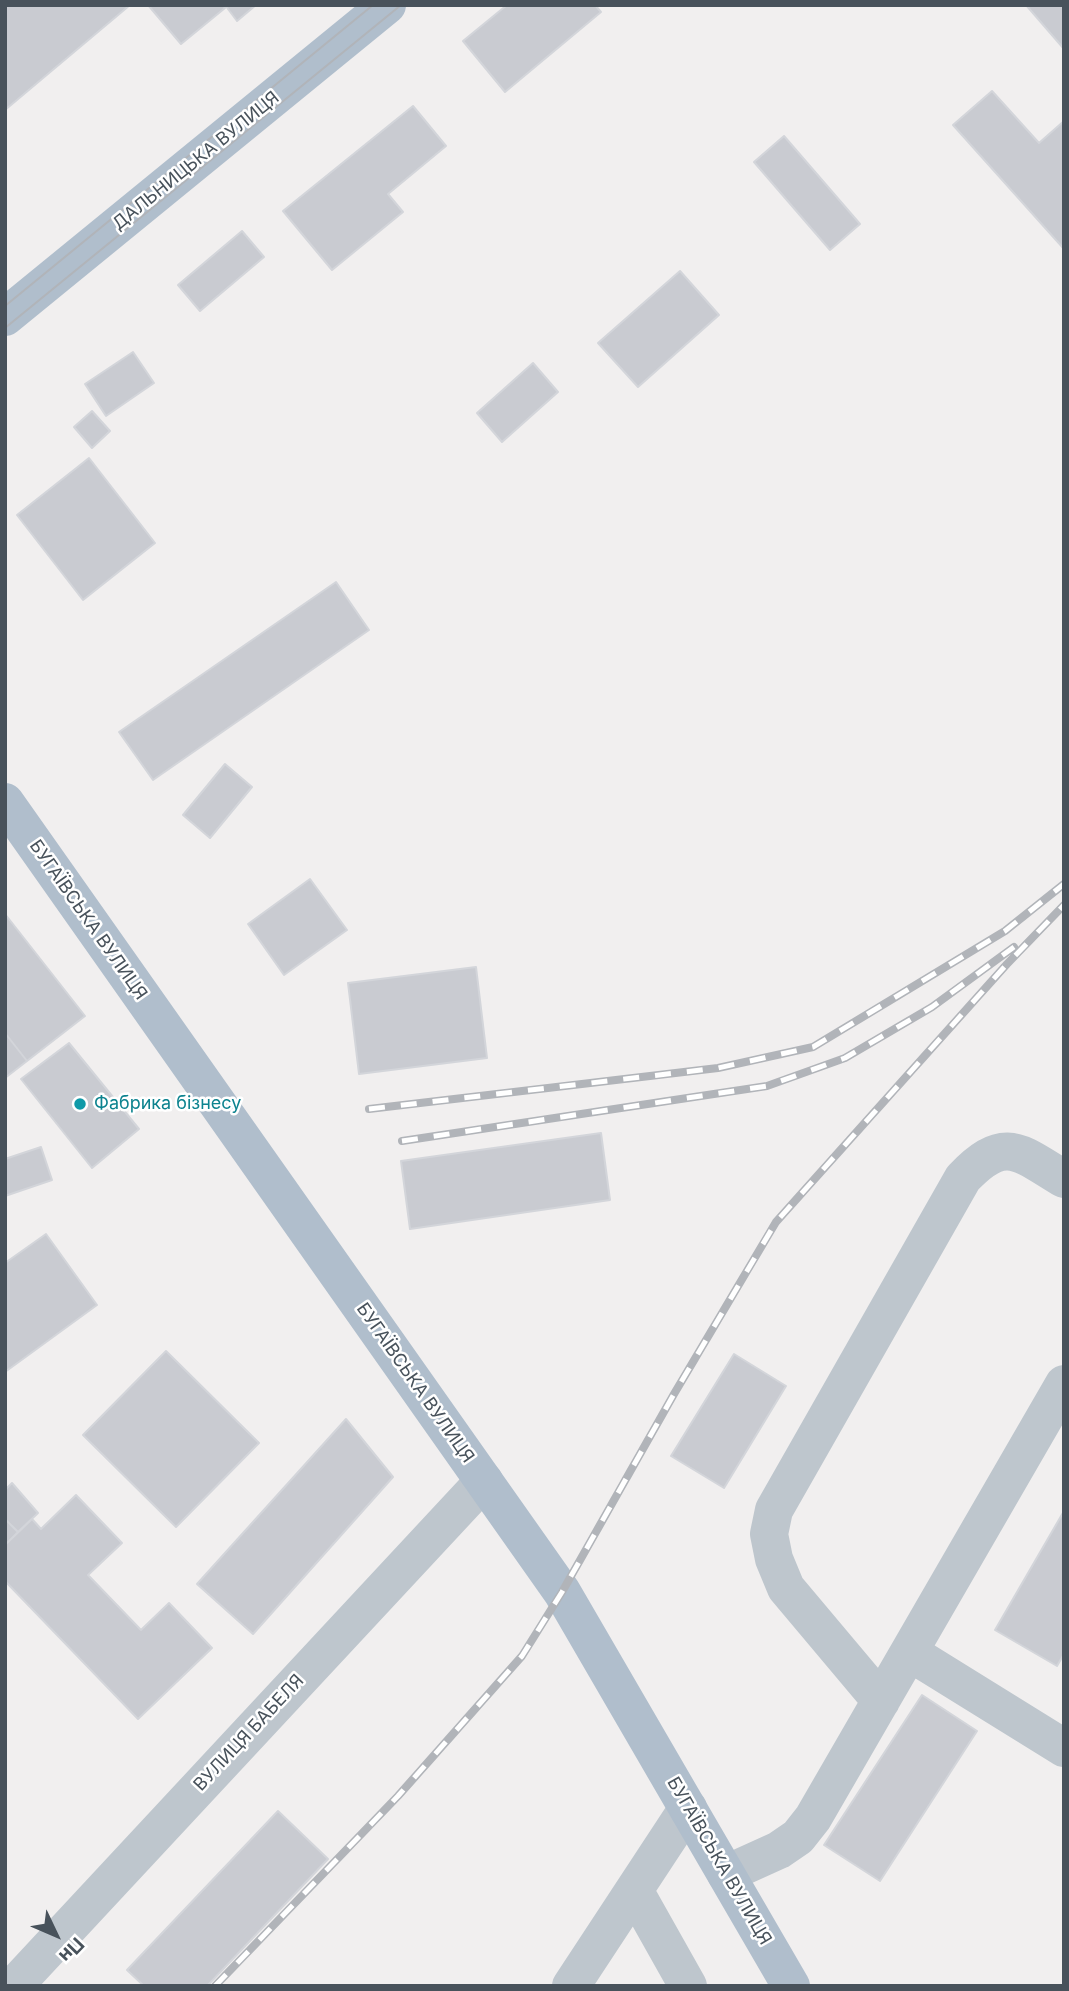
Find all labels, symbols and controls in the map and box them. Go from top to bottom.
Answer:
street label: ДАЛЬНИЦЬКА ВУЛИЦЯ [108,87,284,235]
street label: БУГАЇВСЬКА ВУЛИЦЯ [25,836,151,1004]
place label: Фабрика бізнесу [94,1093,241,1115]
marker: Фабрика бізнесу [72,1096,88,1112]
street label: БУГАЇВСЬКА ВУЛИЦЯ [352,1299,478,1467]
street label: ВУЛИЦЯ БАБЕЛЯ [190,1670,308,1796]
street label: БУГАЇВСЬКА ВУЛИЦЯ [662,1773,776,1949]
north arrow [21,1900,91,1970]
text: Пн [54,1933,89,1967]

